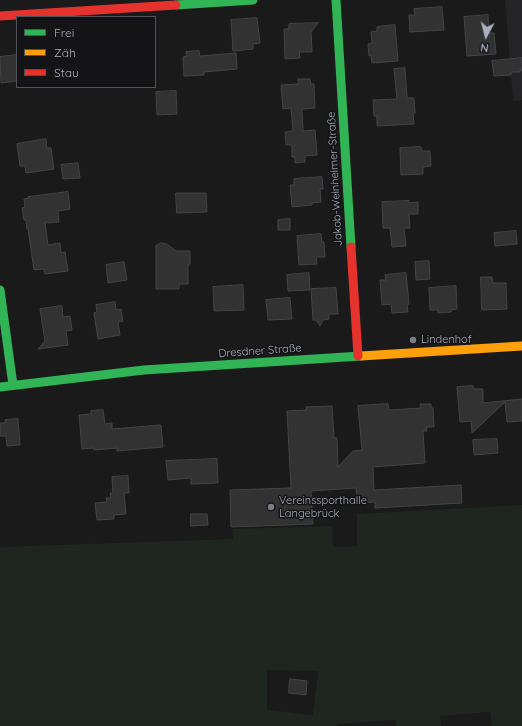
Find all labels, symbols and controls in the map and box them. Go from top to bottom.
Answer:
legend [16,16,156,88]
north arrow [466,16,506,56]
text: Frei [54,25,74,40]
text: N [480,40,489,55]
text: Zäh [54,45,76,60]
text: Stau [54,65,79,80]
street label: Jakob-Weinheimer-Straße [325,111,345,247]
place label: Lindenhof [421,333,472,347]
marker: Lindenhof [408,335,418,345]
street label: Dresdner Straße [218,342,302,360]
place label: Vereinssporthalle Langebrück [279,494,367,520]
marker: Vereinssporthalle Langebrück [266,502,276,512]

